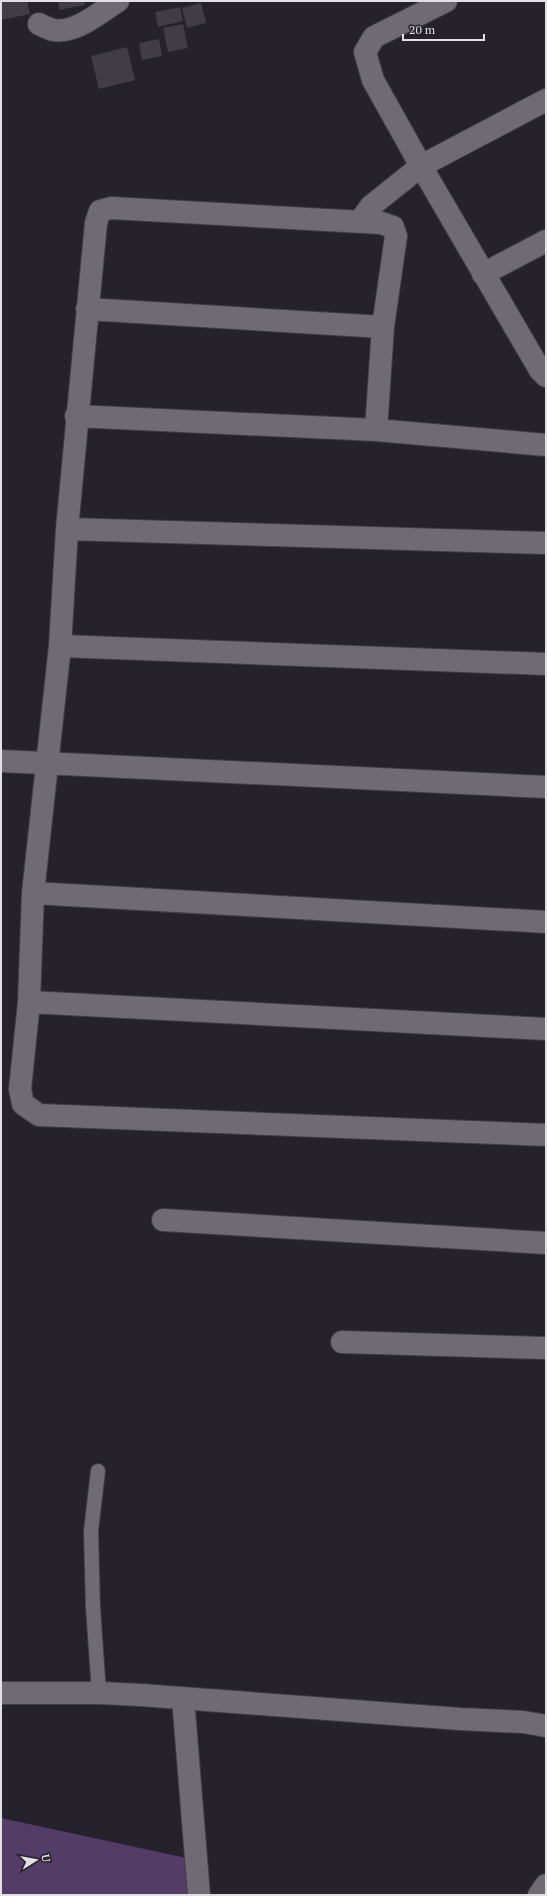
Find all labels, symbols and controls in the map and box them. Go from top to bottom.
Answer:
scale bar [403,16,484,42]
text: 20 m [409,22,436,37]
north arrow [16,1840,56,1880]
text: U [38,1853,53,1863]

